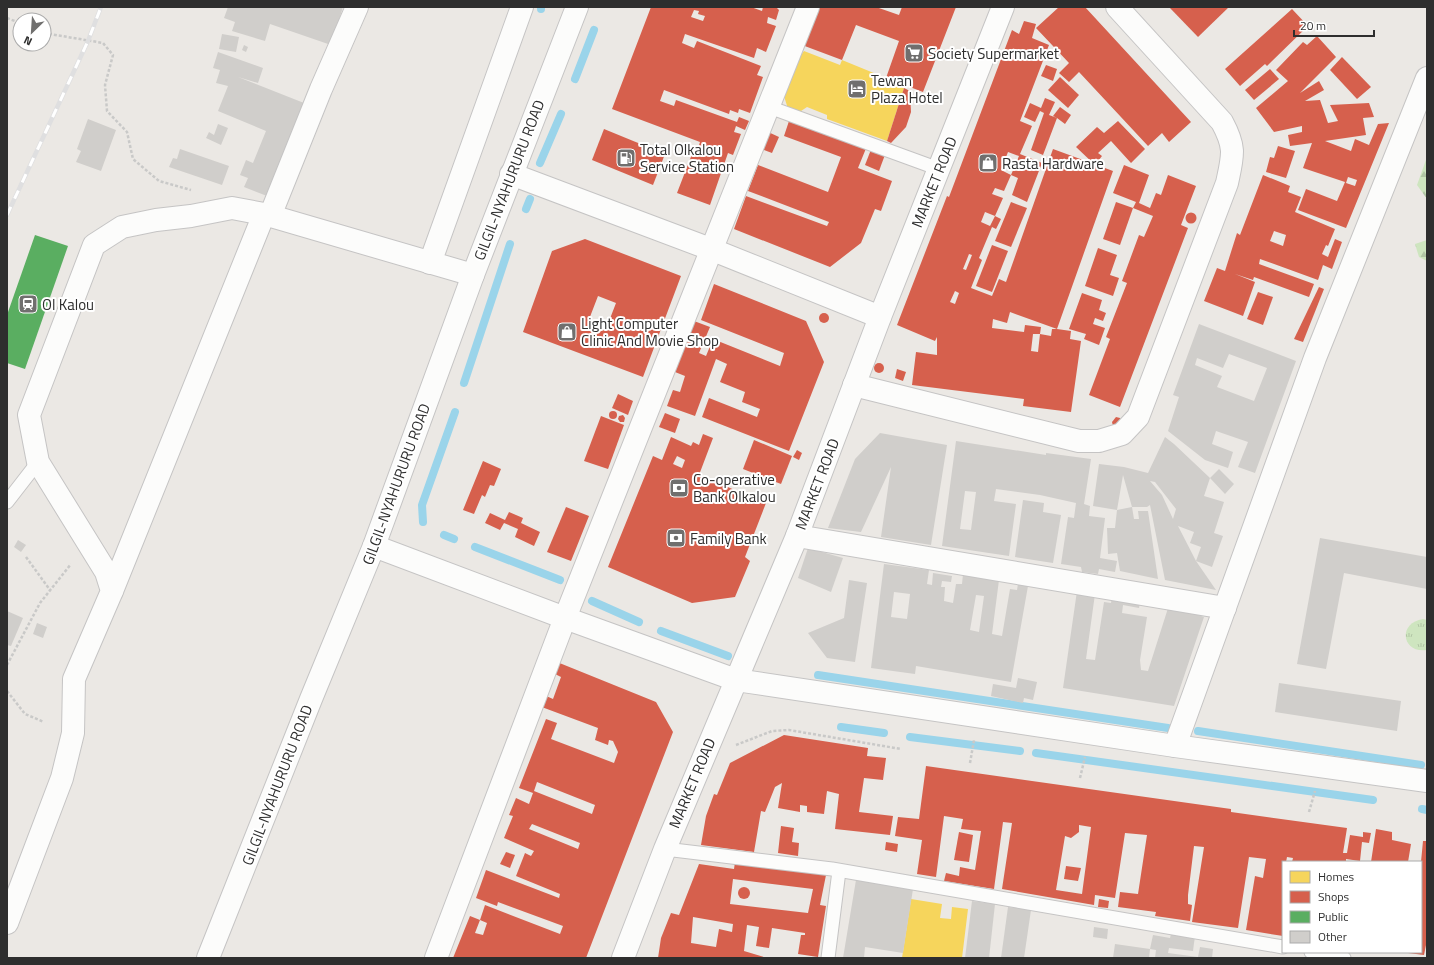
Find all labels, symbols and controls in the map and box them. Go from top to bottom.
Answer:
north arrow [12,12,52,52]
scale bar [1294,12,1374,38]
text: 20 m [1300,16,1326,35]
text: N [21,32,35,50]
supermarket icon: Society Supermarket [903,42,925,64]
place label: Society Supermarket [928,42,1060,65]
place label: Tewan Plaza Hotel [871,69,943,109]
hotel icon: Tewan Plaza Hotel [846,78,868,100]
street label: GILGIL-NYAHURURU ROAD [468,96,550,264]
street label: MARKET ROAD [905,133,963,231]
place label: Total Olkalou Service Station [640,138,734,178]
fuel station icon: Total Olkalou Service Station [615,147,637,169]
shop icon: Rasta Hardware [977,152,999,174]
place label: Rasta Hardware [1002,152,1104,175]
station icon: Ol Kalou [17,293,39,315]
place label: Ol Kalou [42,293,94,316]
place label: Light Computer Clinic And Movie Shop [581,312,719,352]
shop icon: Light Computer Clinic And Movie Shop [556,321,578,343]
street label: GILGIL-NYAHURURU ROAD [356,400,436,568]
street label: MARKET ROAD [789,435,845,533]
place label: Co-operative Bank Olkalou [693,468,776,508]
bank icon: Co-operative Bank Olkalou [668,477,690,499]
bank icon: Family Bank [665,527,687,549]
place label: Family Bank [690,527,767,550]
street label: GILGIL-NYAHURURU ROAD [236,701,318,869]
street label: MARKET ROAD [663,734,721,832]
legend [1282,861,1422,953]
text: Homes [1318,867,1354,886]
text: Shops [1318,887,1350,906]
text: Public [1318,907,1348,926]
text: Other [1318,927,1347,946]

